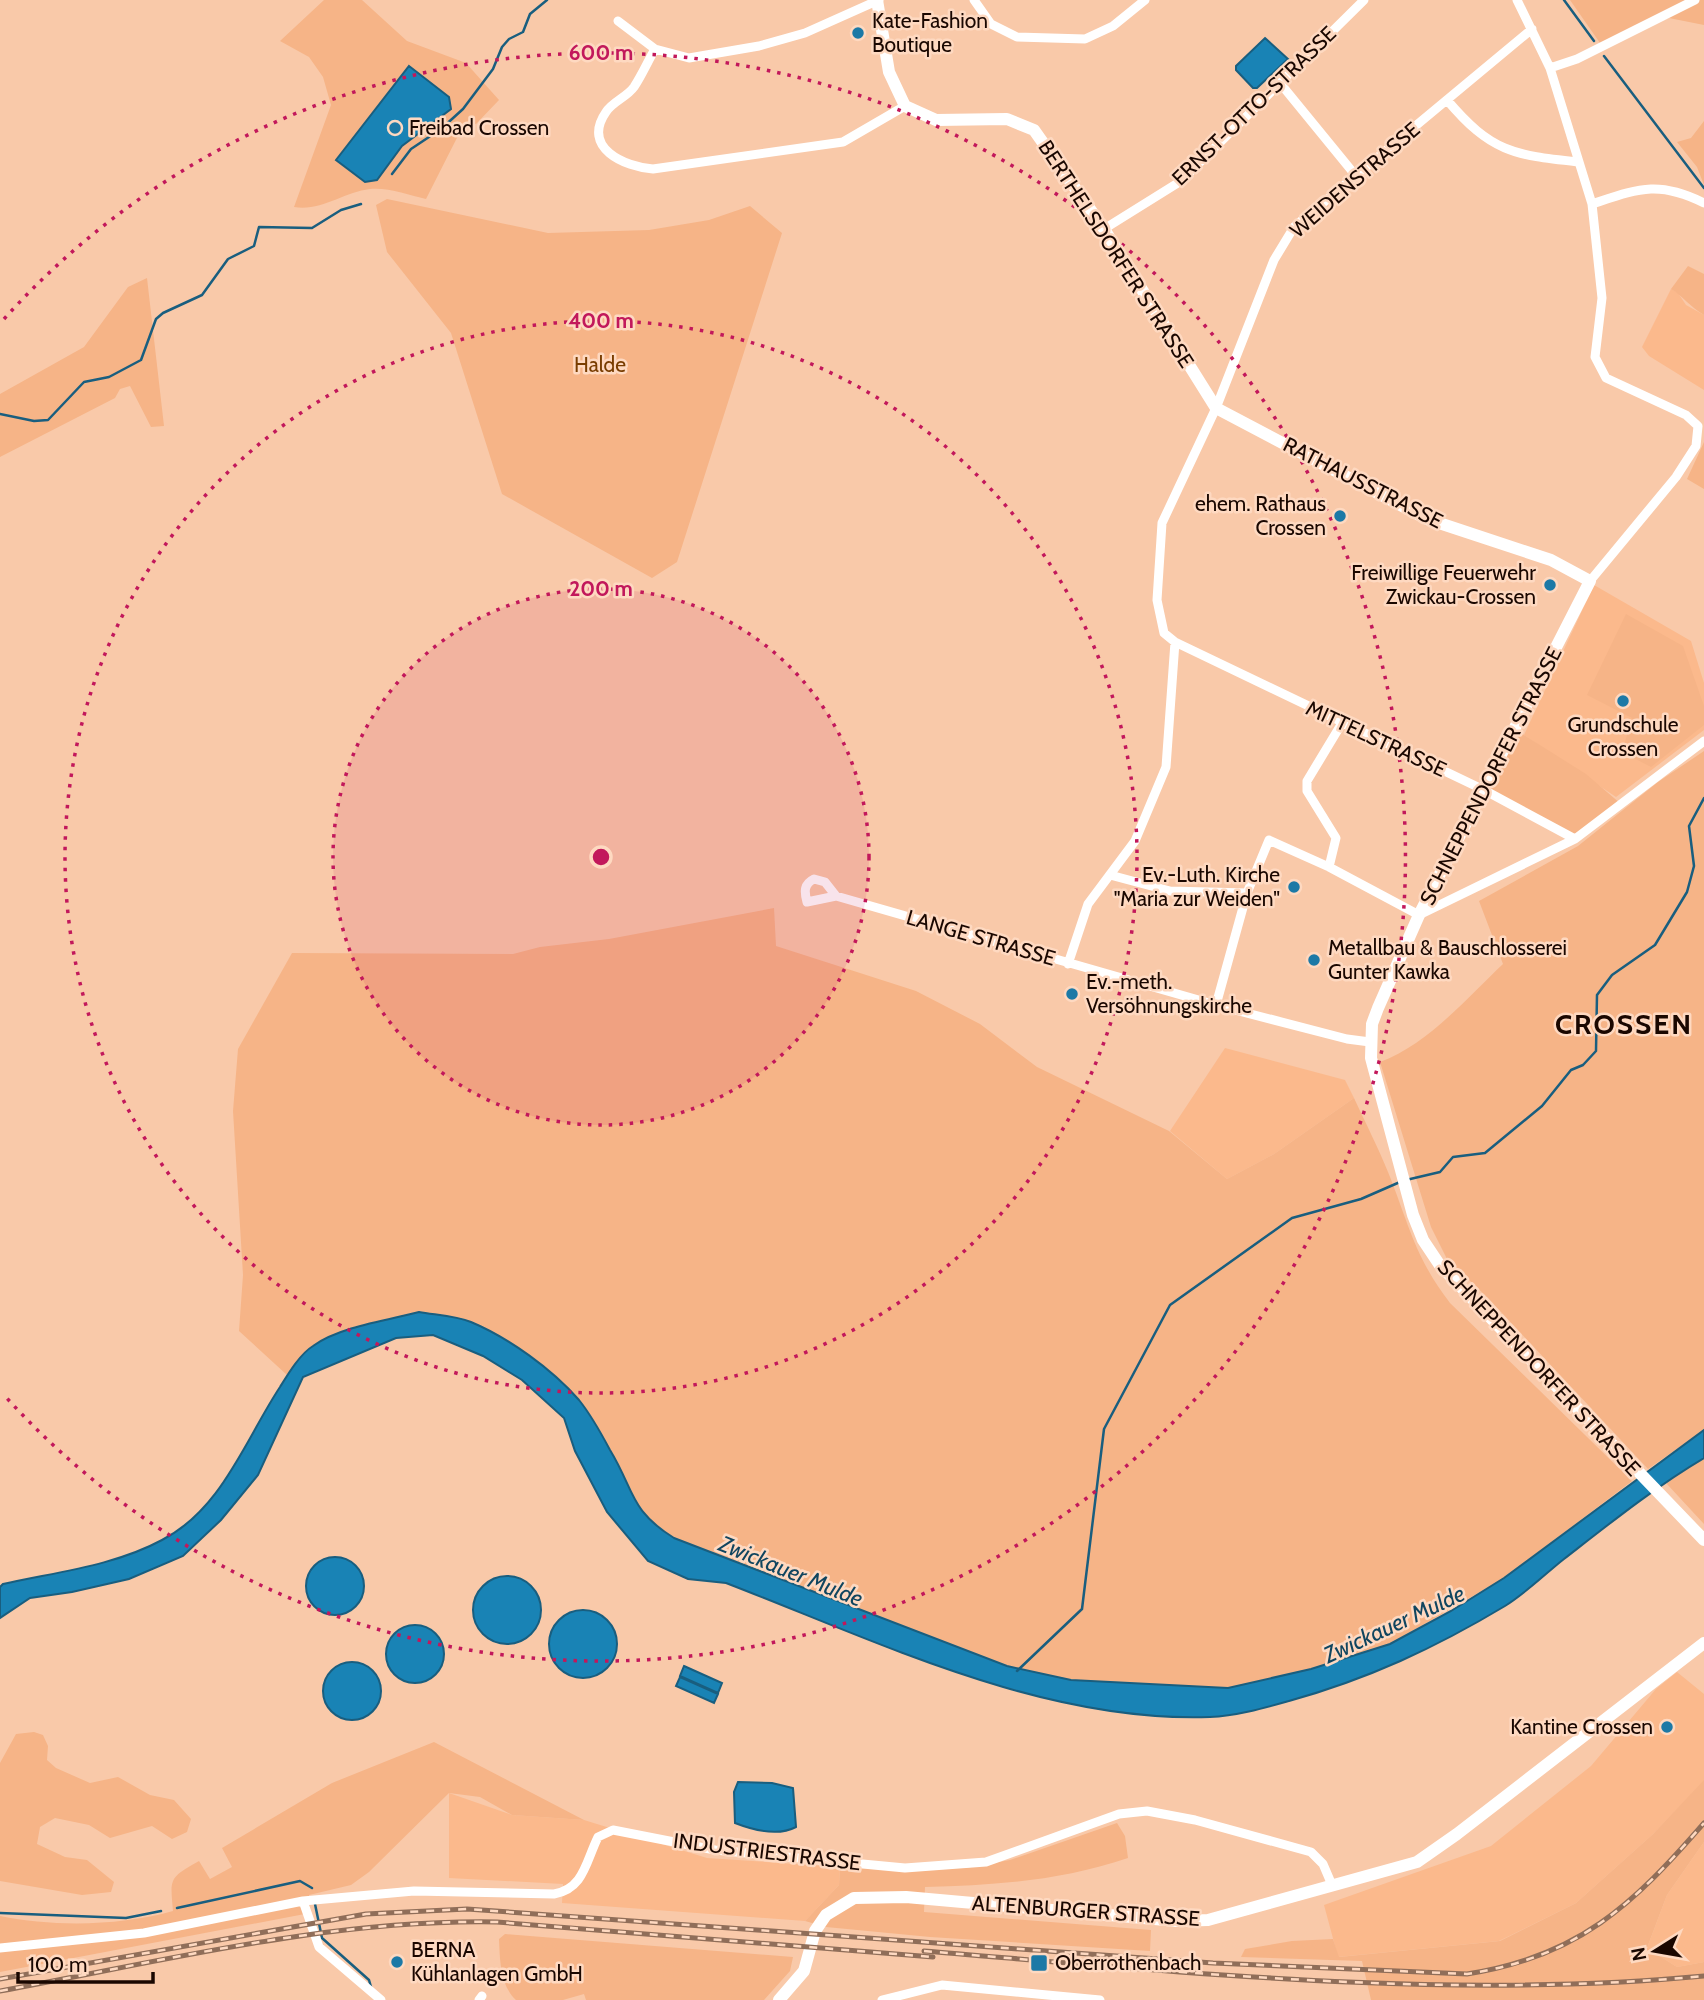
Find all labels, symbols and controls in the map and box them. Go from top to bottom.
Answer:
place label: Kate-Fashion Boutique [872,8,988,57]
street label: ERNST-OTTO-STRASSE [1166,21,1341,190]
marker: Kate-Fashion Boutique [850,25,866,41]
text: 600 m [569,40,633,65]
place label: Freibad Crossen [409,115,549,140]
street label: WEIDENSTRASSE [1285,116,1425,243]
marker: Freibad Crossen [387,120,403,136]
street label: BERTHELSDORFER STRASSE [1033,135,1199,372]
text: 400 m [568,308,634,333]
park label: Halde [574,352,626,377]
street label: RATHAUSSTRASSE [1279,432,1447,534]
place label: ehem. Rathaus Crossen [1195,491,1326,540]
marker: ehem. Rathaus Crossen [1332,508,1348,524]
place label: Freiwillige Feuerwehr Zwickau-Crossen [1351,560,1536,609]
text: 200 m [569,576,633,601]
marker: Freiwillige Feuerwehr Zwickau-Crossen [1542,577,1558,593]
street label: SCHNEPPENDORFER STRASSE [1414,643,1567,909]
marker: Grundschule Crossen [1615,693,1631,709]
street label: MITTELSTRASSE [1302,695,1450,782]
place label: Grundschule Crossen [1567,712,1679,761]
centre of rings [589,845,613,869]
place label: Ev.-Luth. Kirche "Maria zur Weiden" [1114,862,1280,911]
marker: Ev.-Luth. Kirche "Maria zur Weiden" [1286,879,1302,895]
street label: LANGE STRASSE [904,904,1059,971]
place label: Metallbau & Bauschlosserei Gunter Kawka [1328,935,1567,984]
marker: Metallbau & Bauschlosserei Gunter Kawka [1306,952,1322,968]
place label: Ev.-meth. Versöhnungskirche [1086,969,1252,1018]
marker: Ev.-meth. Versöhnungskirche [1064,986,1080,1002]
district label: CROSSEN [1555,1007,1693,1041]
street label: SCHNEPPENDORFER STRASSE [1433,1254,1646,1481]
water label: Zwickauer Mulde [714,1529,867,1613]
water label: Zwickauer Mulde [1318,1579,1469,1669]
place label: Kantine Crossen [1510,1714,1653,1739]
marker: Kantine Crossen [1659,1719,1675,1735]
street label: INDUSTRIESTRASSE [672,1828,862,1875]
street label: ALTENBURGER STRASSE [971,1890,1201,1931]
north arrow [1620,1916,1690,1986]
place label: BERNA Kühlanlagen GmbH [411,1937,583,1986]
scale bar [18,1940,152,1984]
text: N [1626,1945,1651,1963]
place label: Oberrothenbach [1055,1950,1201,1975]
text: 100 m [28,1952,87,1977]
marker: Oberrothenbach [1029,1953,1049,1973]
marker: BERNA Kühlanlagen GmbH [389,1954,405,1970]

